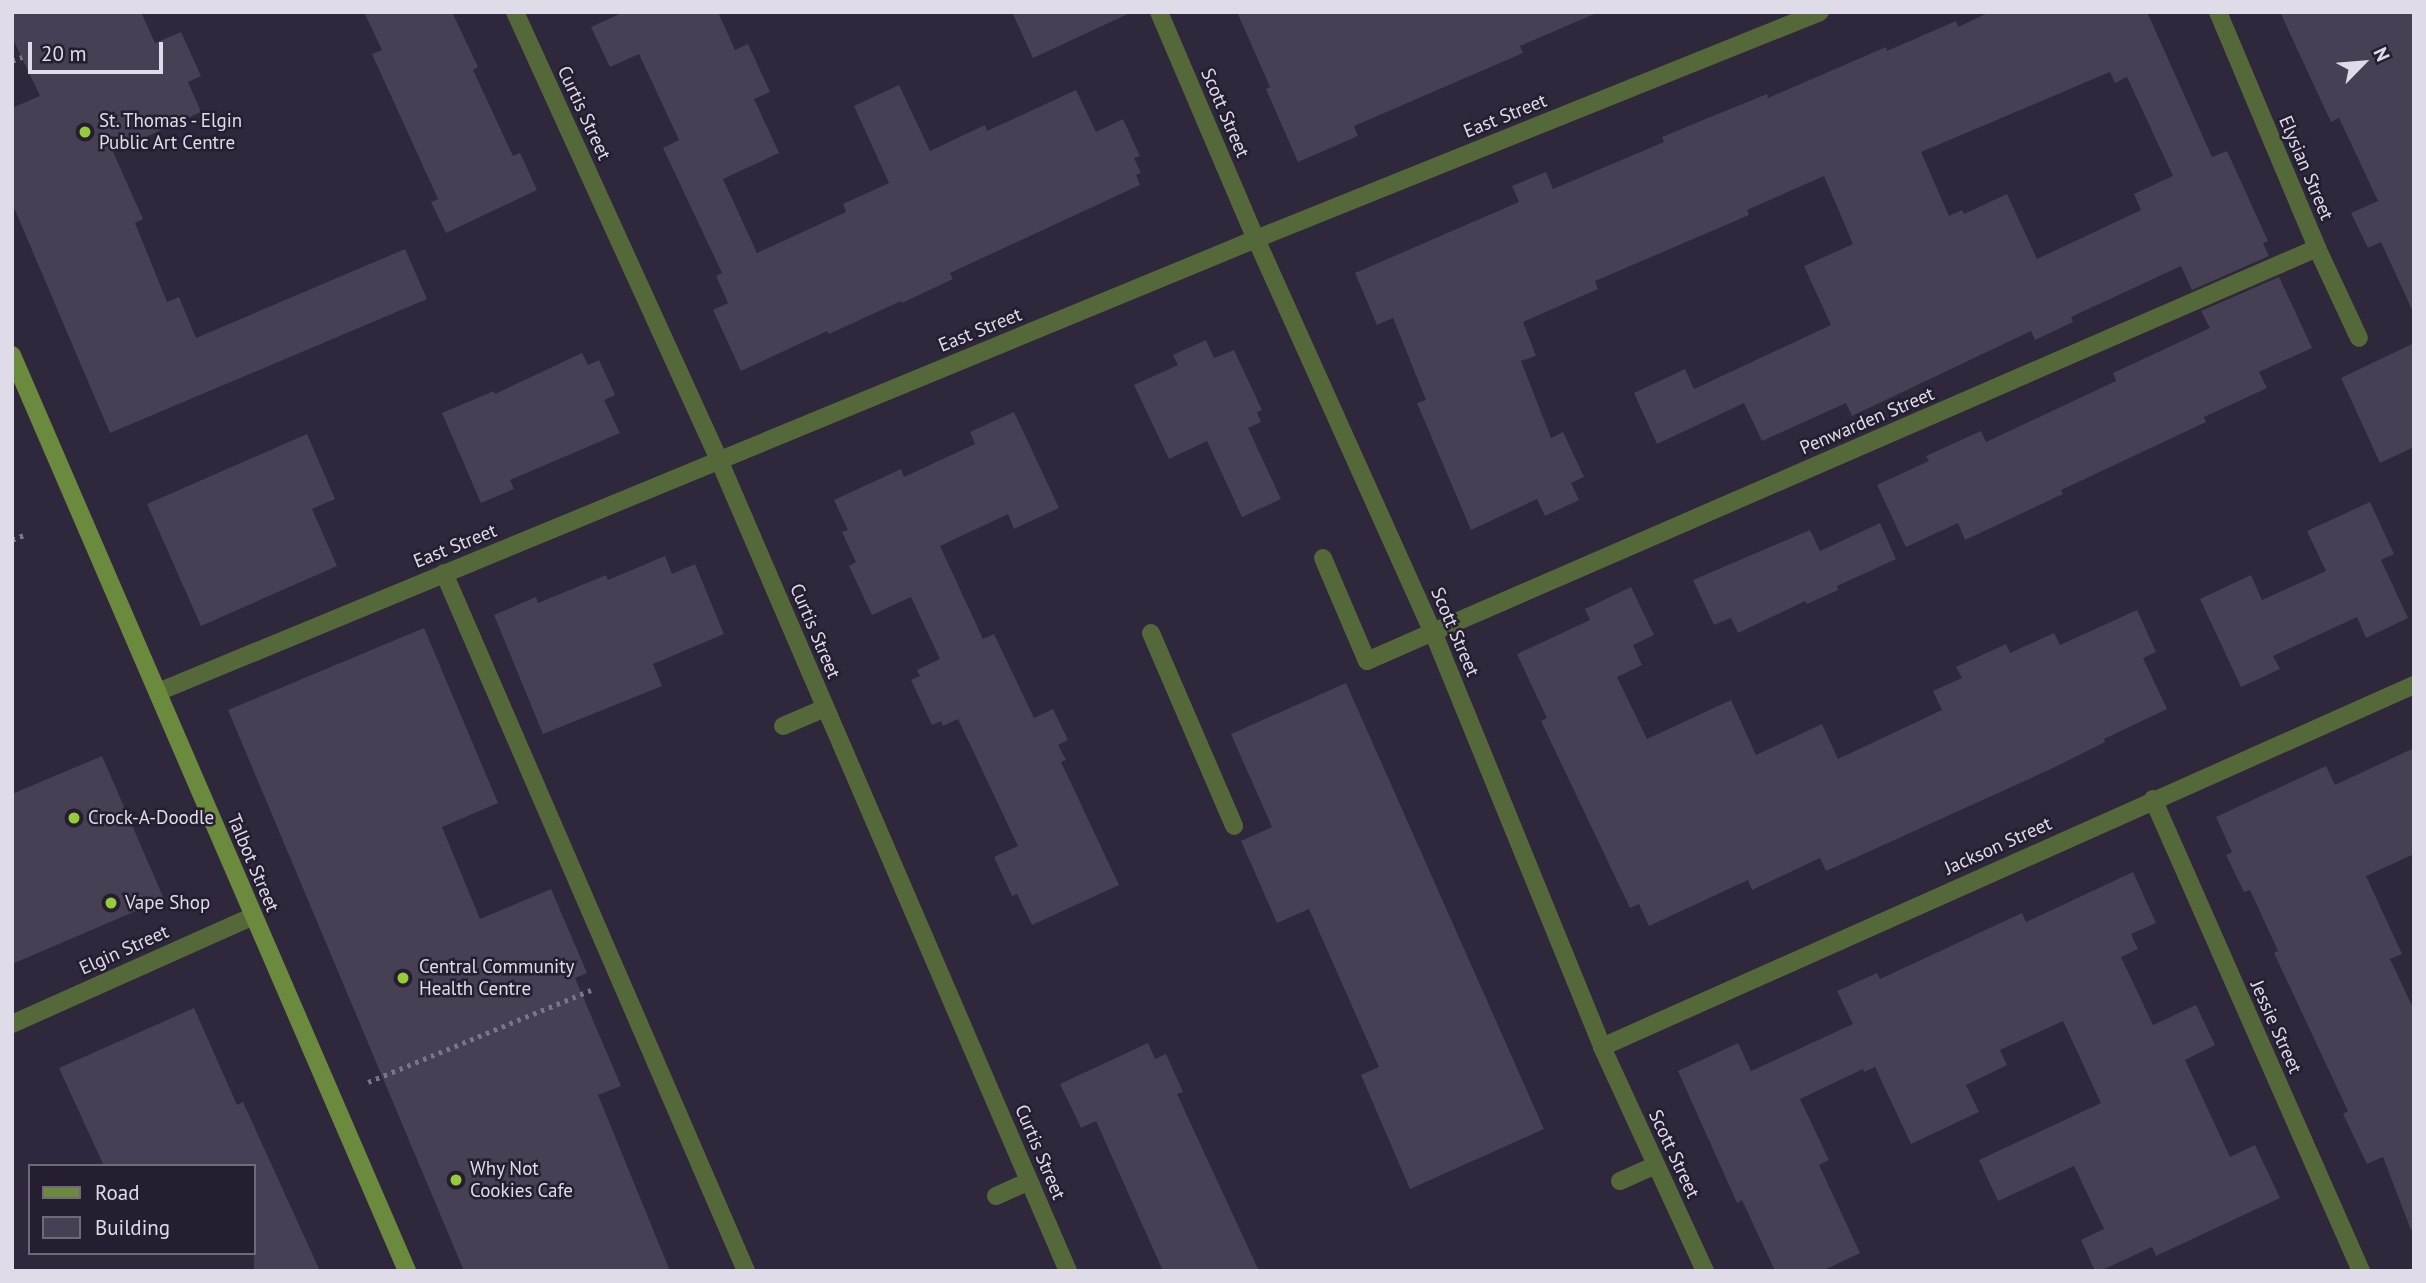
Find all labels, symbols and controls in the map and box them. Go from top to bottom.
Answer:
scale bar [32,28,166,72]
north arrow [2328,28,2398,98]
text: 20 m [41,40,87,67]
text: N [2369,43,2396,65]
street label: Curtis Street [552,62,616,164]
street label: Scott Street [1196,65,1254,161]
street label: East Street [1460,89,1550,143]
place label: St. Thomas - Elgin Public Art Centre [99,110,247,154]
street label: Elysian Street [2274,112,2338,224]
marker: St. Thomas - Elgin Public Art Centre [77,124,93,140]
street label: East Street [935,303,1025,357]
street label: Penwarden Street [1796,382,1938,460]
street label: East Street [410,519,500,573]
street label: Curtis Street [785,580,845,682]
street label: Scott Street [1426,584,1484,680]
place label: Crock-A-Doodle [88,807,214,829]
marker: Crock-A-Doodle [66,810,82,826]
street label: Talbot Street [222,811,284,915]
street label: Jackson Street [1941,812,2055,880]
place label: Vape Shop [125,892,210,914]
marker: Vape Shop [103,895,119,911]
street label: Elgin Street [76,920,172,980]
place label: Central Community Health Centre [419,956,574,1000]
marker: Central Community Health Centre [393,968,413,988]
street label: Jessie Street [2245,977,2307,1077]
street label: Curtis Street [1010,1101,1070,1203]
street label: Scott Street [1644,1106,1704,1202]
place label: Why Not Cookies Cafe [470,1158,573,1202]
legend [28,1164,256,1255]
marker: Why Not Cookies Cafe [448,1172,464,1188]
text: Road [95,1179,139,1206]
text: Building [95,1214,170,1241]

